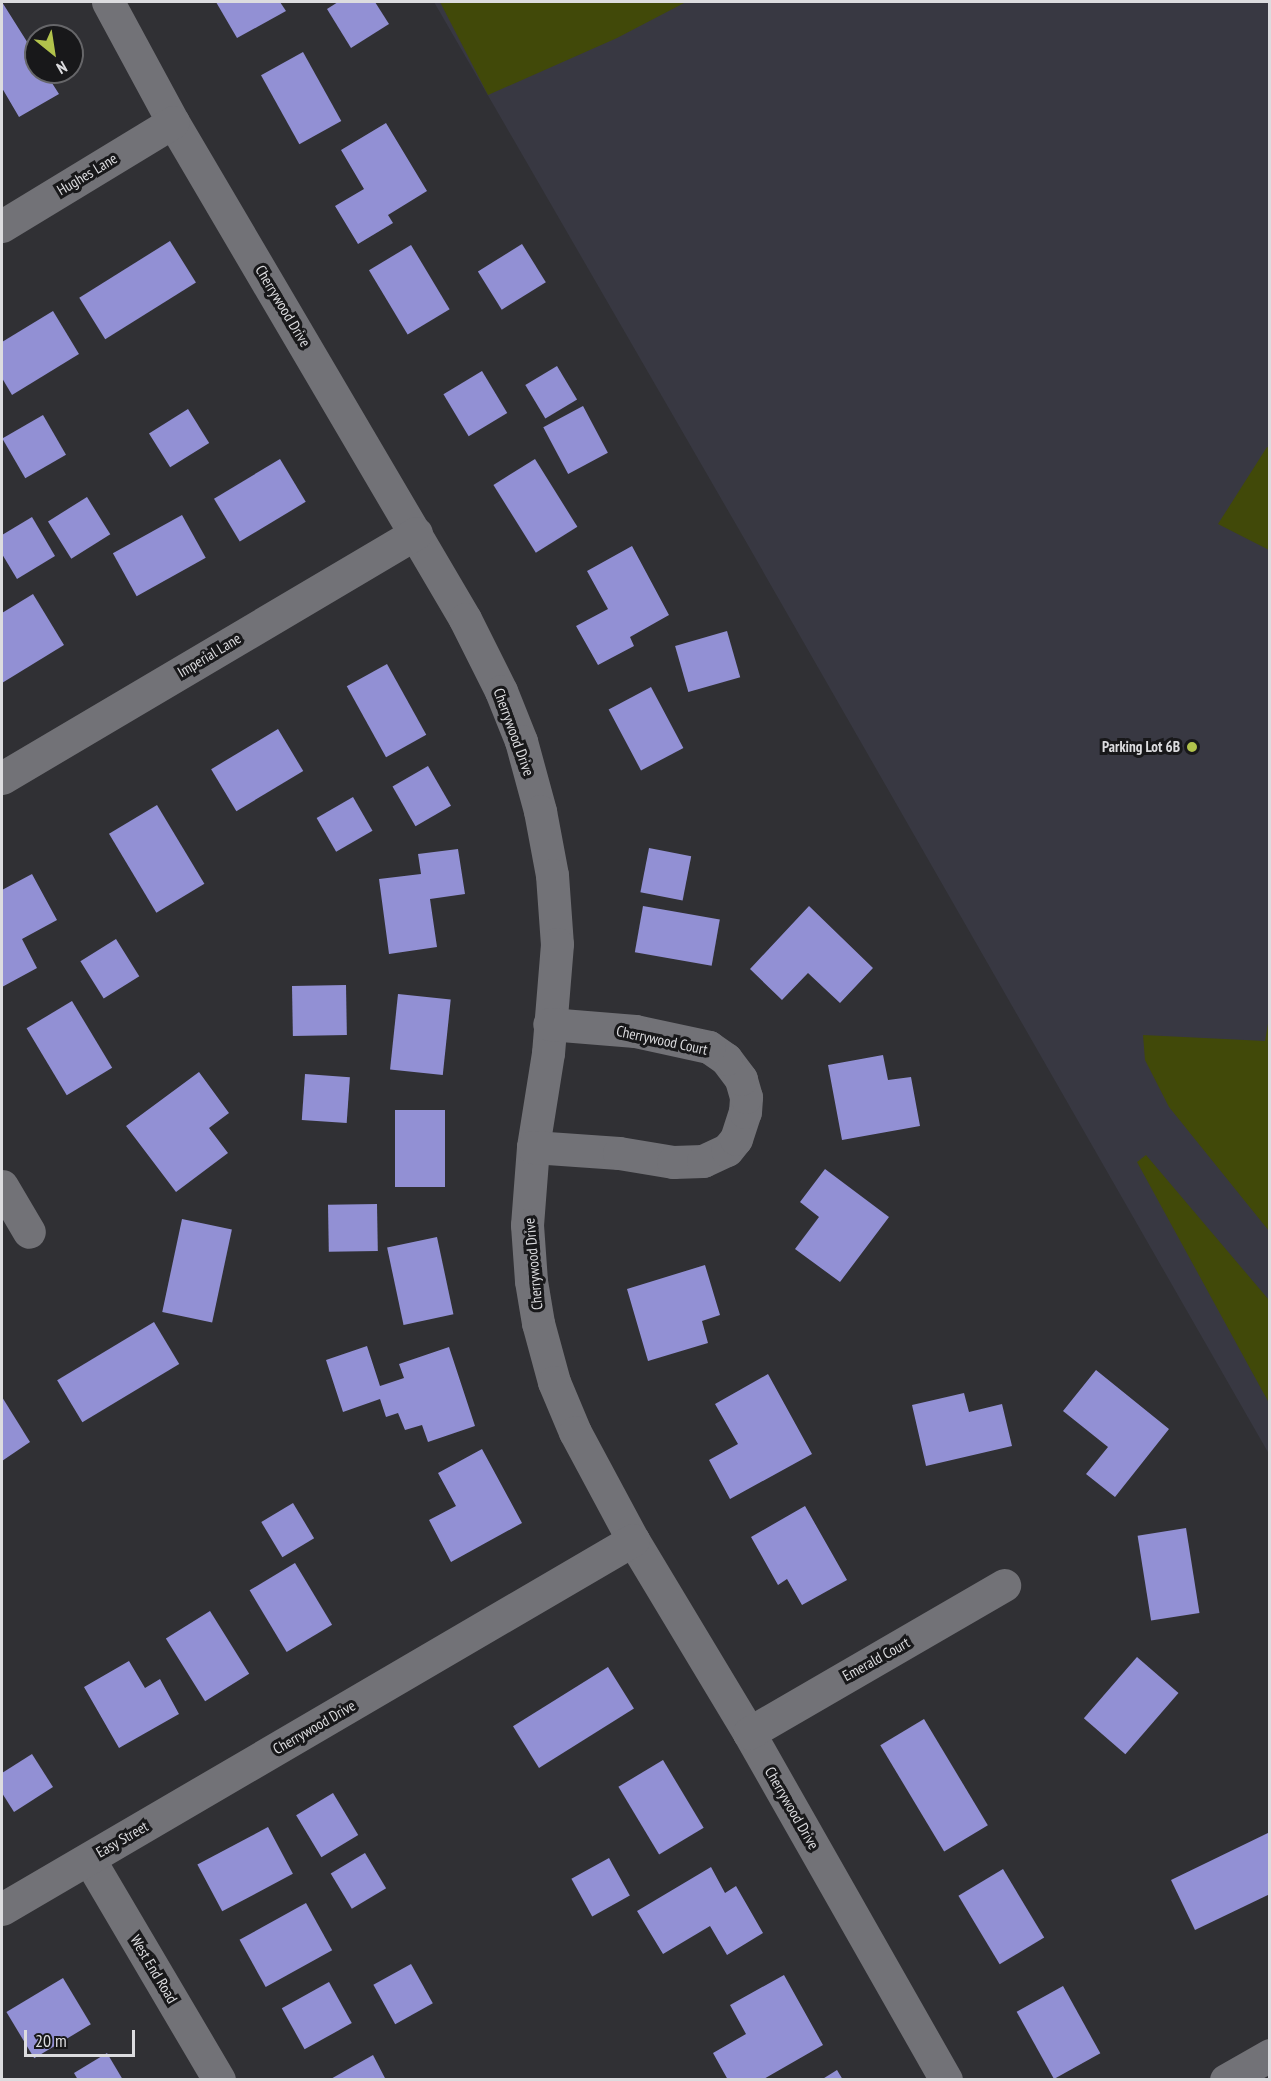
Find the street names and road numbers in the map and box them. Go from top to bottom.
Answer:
street label: Hughes Lane [54,149,120,199]
street label: Cherrywood Drive [252,262,314,350]
street label: Imperial Lane [174,629,244,681]
street label: Cherrywood Drive [490,686,538,778]
street label: Cherrywood Court [615,1022,709,1058]
street label: Cherrywood Drive [520,1217,546,1311]
street label: Emerald Court [839,1633,913,1685]
street label: Cherrywood Drive [270,1696,358,1758]
street label: Cherrywood Drive [761,1764,823,1852]
street label: Easy Street [93,1817,151,1861]
street label: West End Road [127,1932,181,2006]

